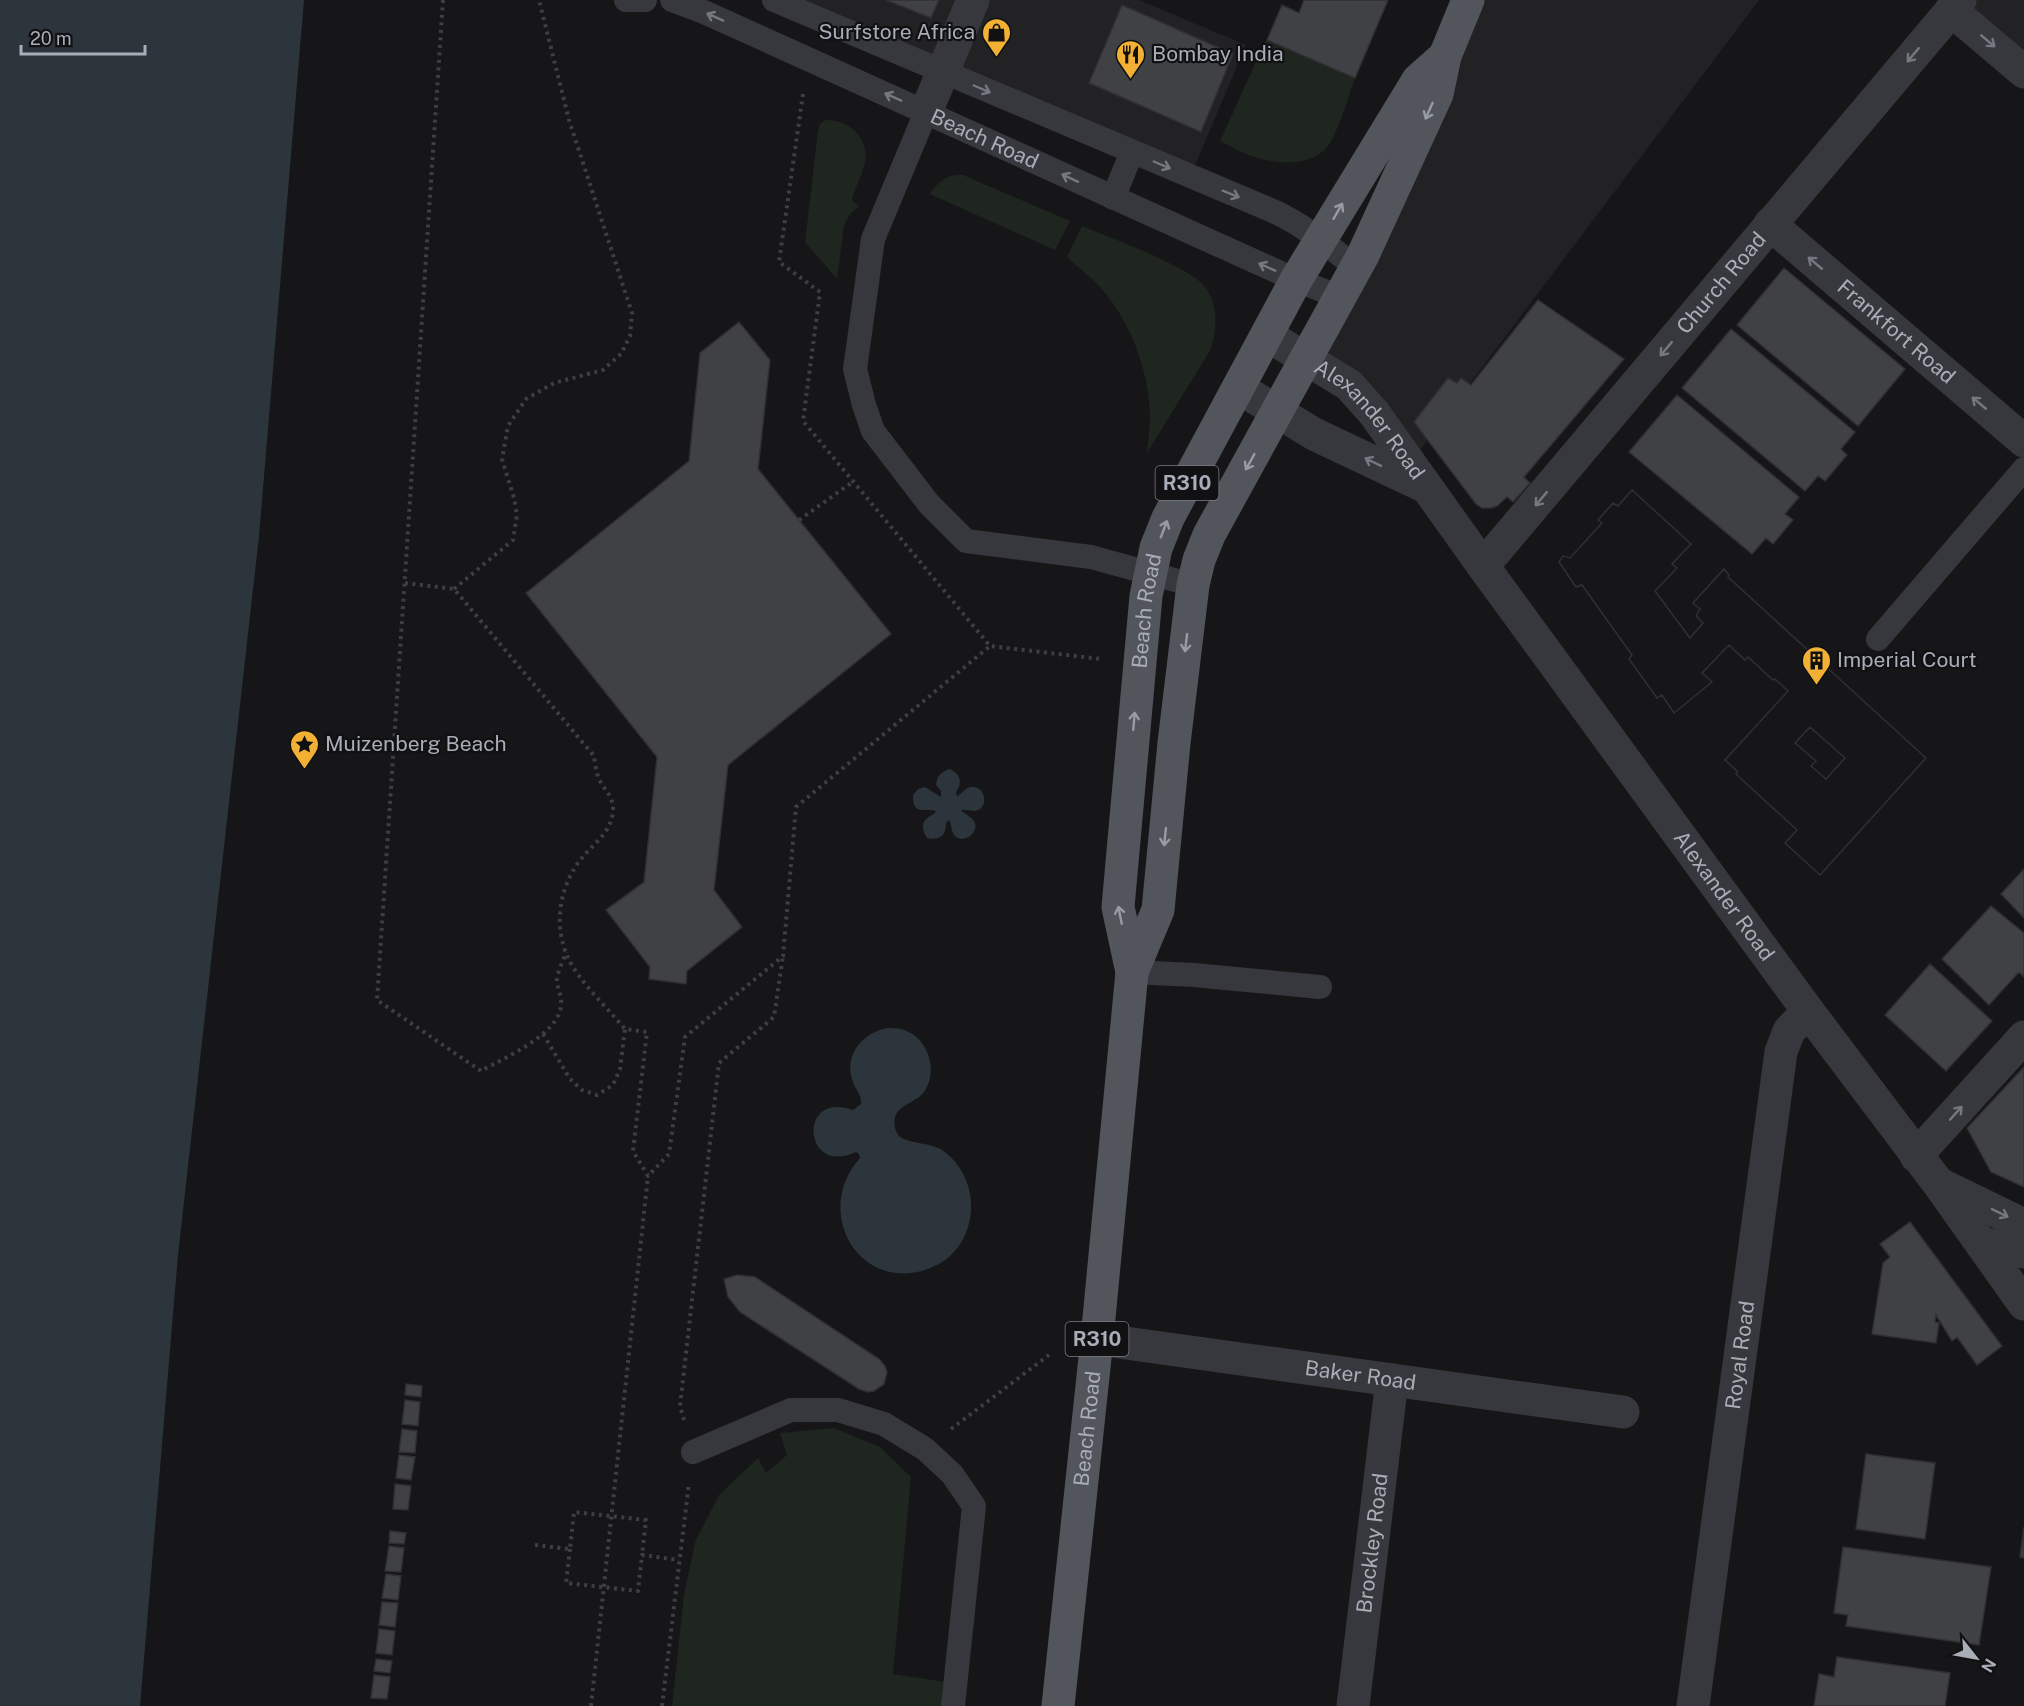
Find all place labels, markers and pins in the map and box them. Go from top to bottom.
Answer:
shop icon: Surfstore Africa [980,16,1012,58]
place label: Surfstore Africa [819,19,975,44]
restaurant icon: Bombay India [1115,38,1147,80]
place label: Bombay India [1152,41,1284,66]
building icon: Imperial Court [1800,644,1832,686]
place label: Imperial Court [1837,647,1977,672]
place icon: Muizenberg Beach [288,728,320,770]
place label: Muizenberg Beach [325,731,507,756]

